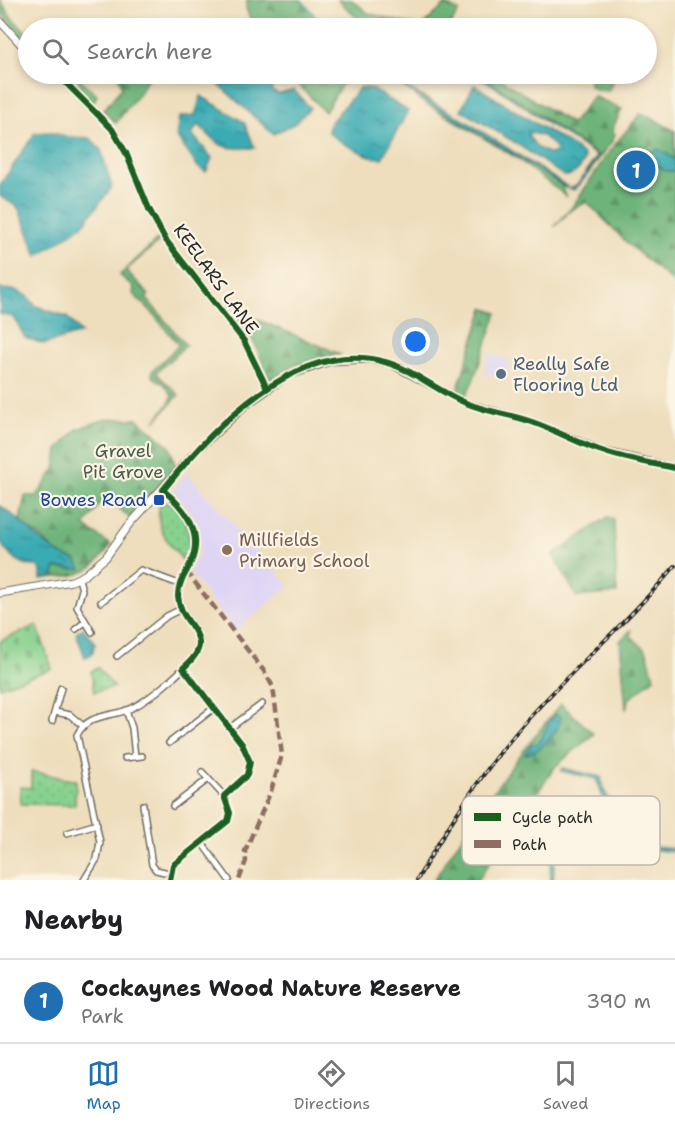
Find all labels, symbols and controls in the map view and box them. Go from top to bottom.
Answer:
search box [18,18,657,84]
icon: search [39,35,72,68]
text: Search here [87,37,213,66]
pin: 1 [616,148,656,192]
street label: KEELARS LANE [168,219,264,339]
your location [401,327,430,356]
place label: Really Safe Flooring Ltd [513,352,618,397]
marker: Really Safe Flooring Ltd [494,367,508,381]
park label: Gravel Pit Grove [83,439,163,484]
place label: Bowes Road [40,488,147,512]
marker: Bowes Road [152,493,166,507]
place label: Millfields Primary School [239,528,370,573]
marker: Millfields Primary School [220,543,234,557]
legend [462,796,660,865]
text: Cycle path [512,807,593,828]
text: Path [512,834,547,855]
text: Nearby [24,902,123,937]
text: Cockaynes Wood Nature Reserve [81,974,461,1003]
text: 1 [39,988,48,1014]
text: 390 m [586,988,651,1014]
text: Park [81,1003,124,1029]
tab: Map [87,1057,121,1114]
tab: Directions [294,1057,370,1114]
tab: Saved [543,1057,589,1114]

